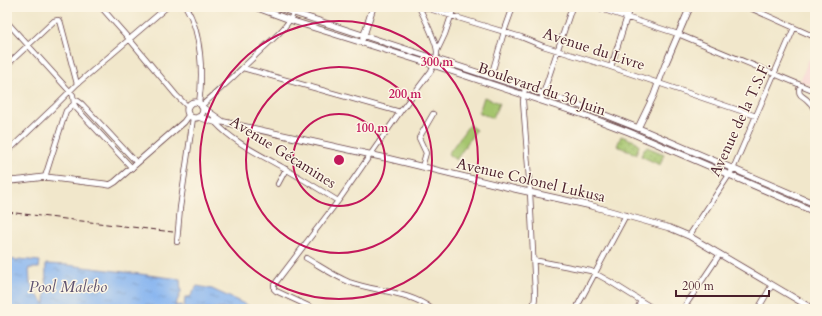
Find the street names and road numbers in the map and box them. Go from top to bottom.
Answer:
street label: Avenue du Livre [540,23,648,75]
street label: Boulevard du 30 Juin [475,58,609,120]
street label: Avenue de la T.S.F. [705,58,775,180]
street label: Avenue Gécamines [226,111,340,193]
street label: Avenue Colonel Lukusa [454,153,608,207]

